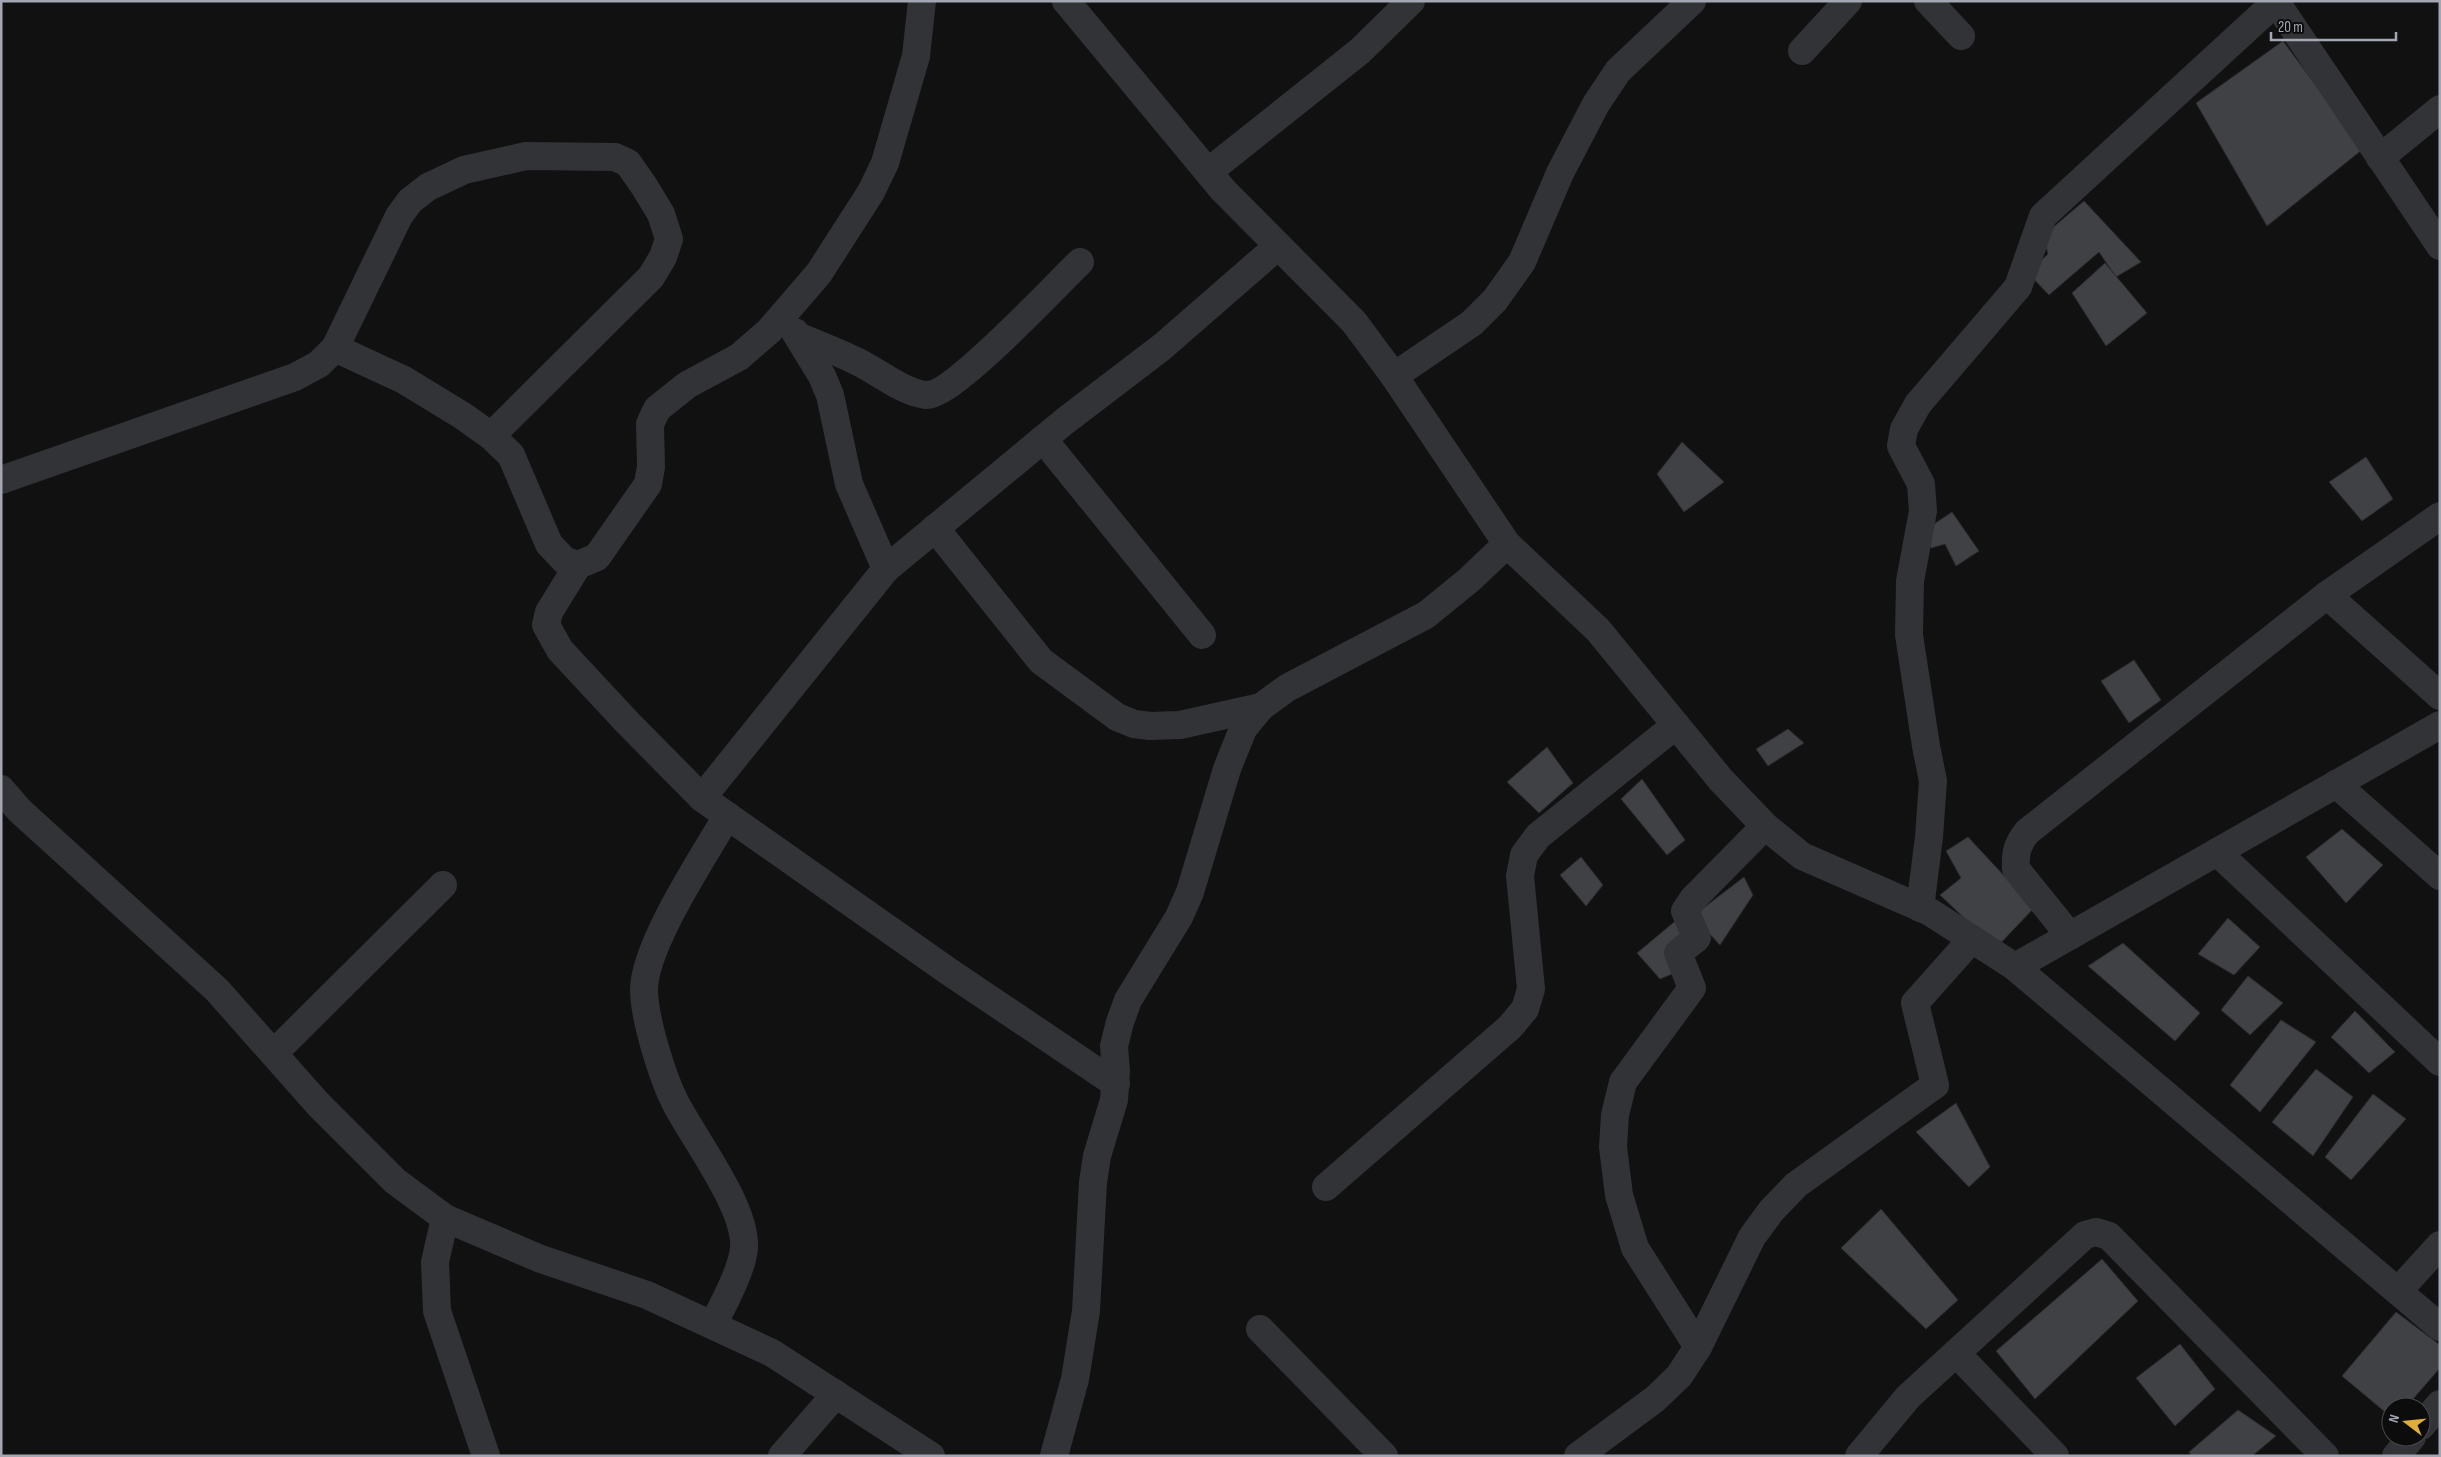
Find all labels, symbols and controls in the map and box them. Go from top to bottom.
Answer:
scale bar [2271,10,2396,42]
text: 20 m [2278,18,2303,37]
north arrow [2381,1397,2431,1447]
text: N [2385,1413,2403,1424]

